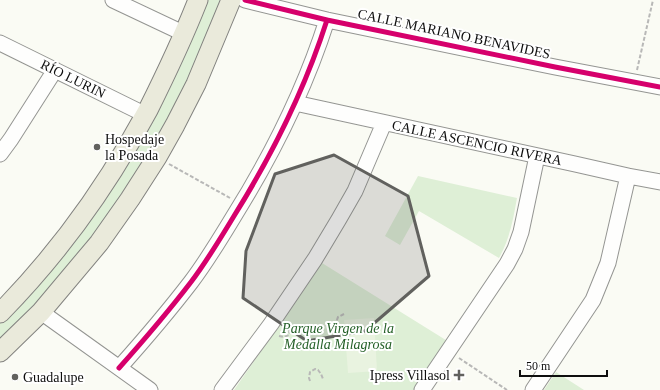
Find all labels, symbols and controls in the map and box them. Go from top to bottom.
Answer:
street label: CALLE MARIANO BENAVIDES [356,6,552,62]
street label: RÍO LURIN [38,56,108,101]
street label: CALLE ASCENCIO RIVERA [391,118,564,169]
place label: Hospedaje la Posada [105,132,164,163]
marker: Hospedaje la Posada [92,142,102,152]
park label: Parque Virgen de la Medalla Milagrosa [281,321,394,352]
scale bar [520,352,607,378]
text: 50 m [526,359,551,373]
place label: Ipress Villasol [370,368,450,383]
marker: Ipress Villasol [453,369,465,381]
place label: Guadalupe [23,370,84,385]
marker: Guadalupe [10,372,20,382]

